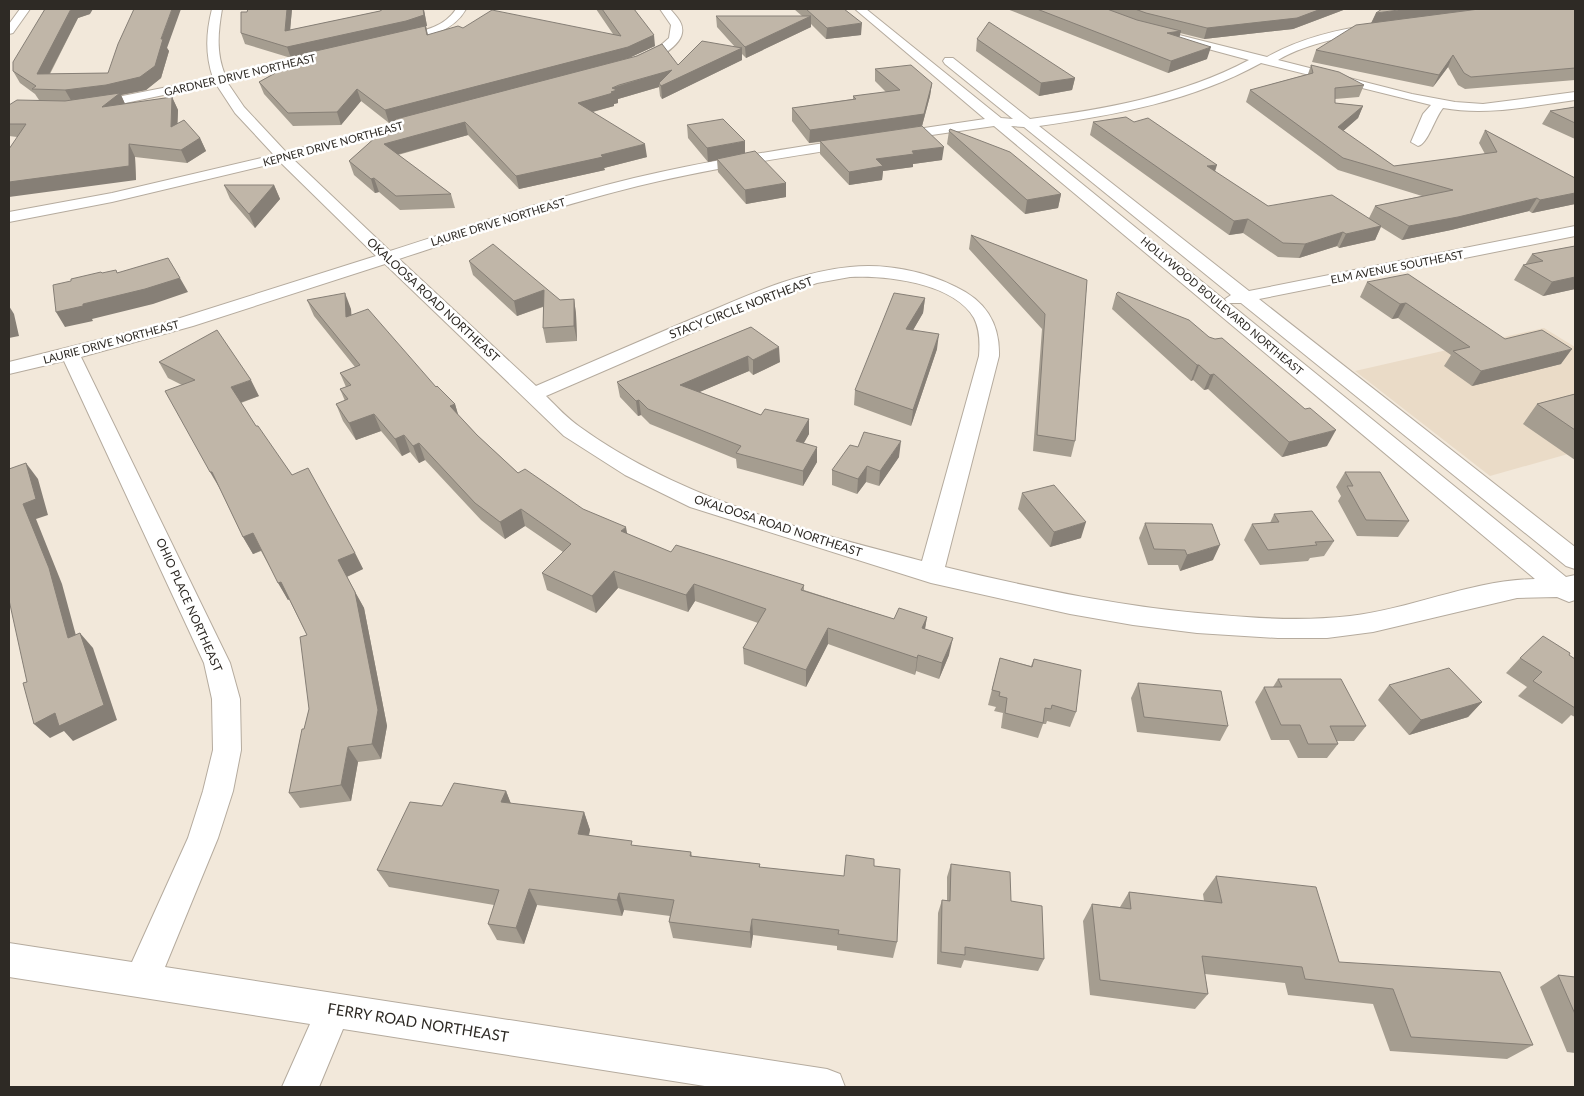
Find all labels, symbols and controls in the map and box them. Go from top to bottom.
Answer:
street label: GARDNER DRIVE NORTHEAST [163,51,317,98]
street label: KEPNER DRIVE NORTHEAST [261,118,405,169]
street label: LAURIE DRIVE NORTHEAST [429,195,567,248]
street label: OKALOOSA ROAD NORTHEAST [364,234,503,365]
street label: HOLLYWOOD BOULEVARD NORTHEAST [1139,234,1306,378]
street label: ELM AVENUE SOUTHEAST [1329,247,1465,286]
street label: STACY CIRCLE NORTHEAST [667,273,815,342]
street label: LAURIE DRIVE NORTHEAST [42,317,181,366]
street label: OKALOOSA ROAD NORTHEAST [692,491,864,560]
street label: OHIO PLACE NORTHEAST [153,536,226,674]
street label: FERRY ROAD NORTHEAST [326,999,510,1045]

